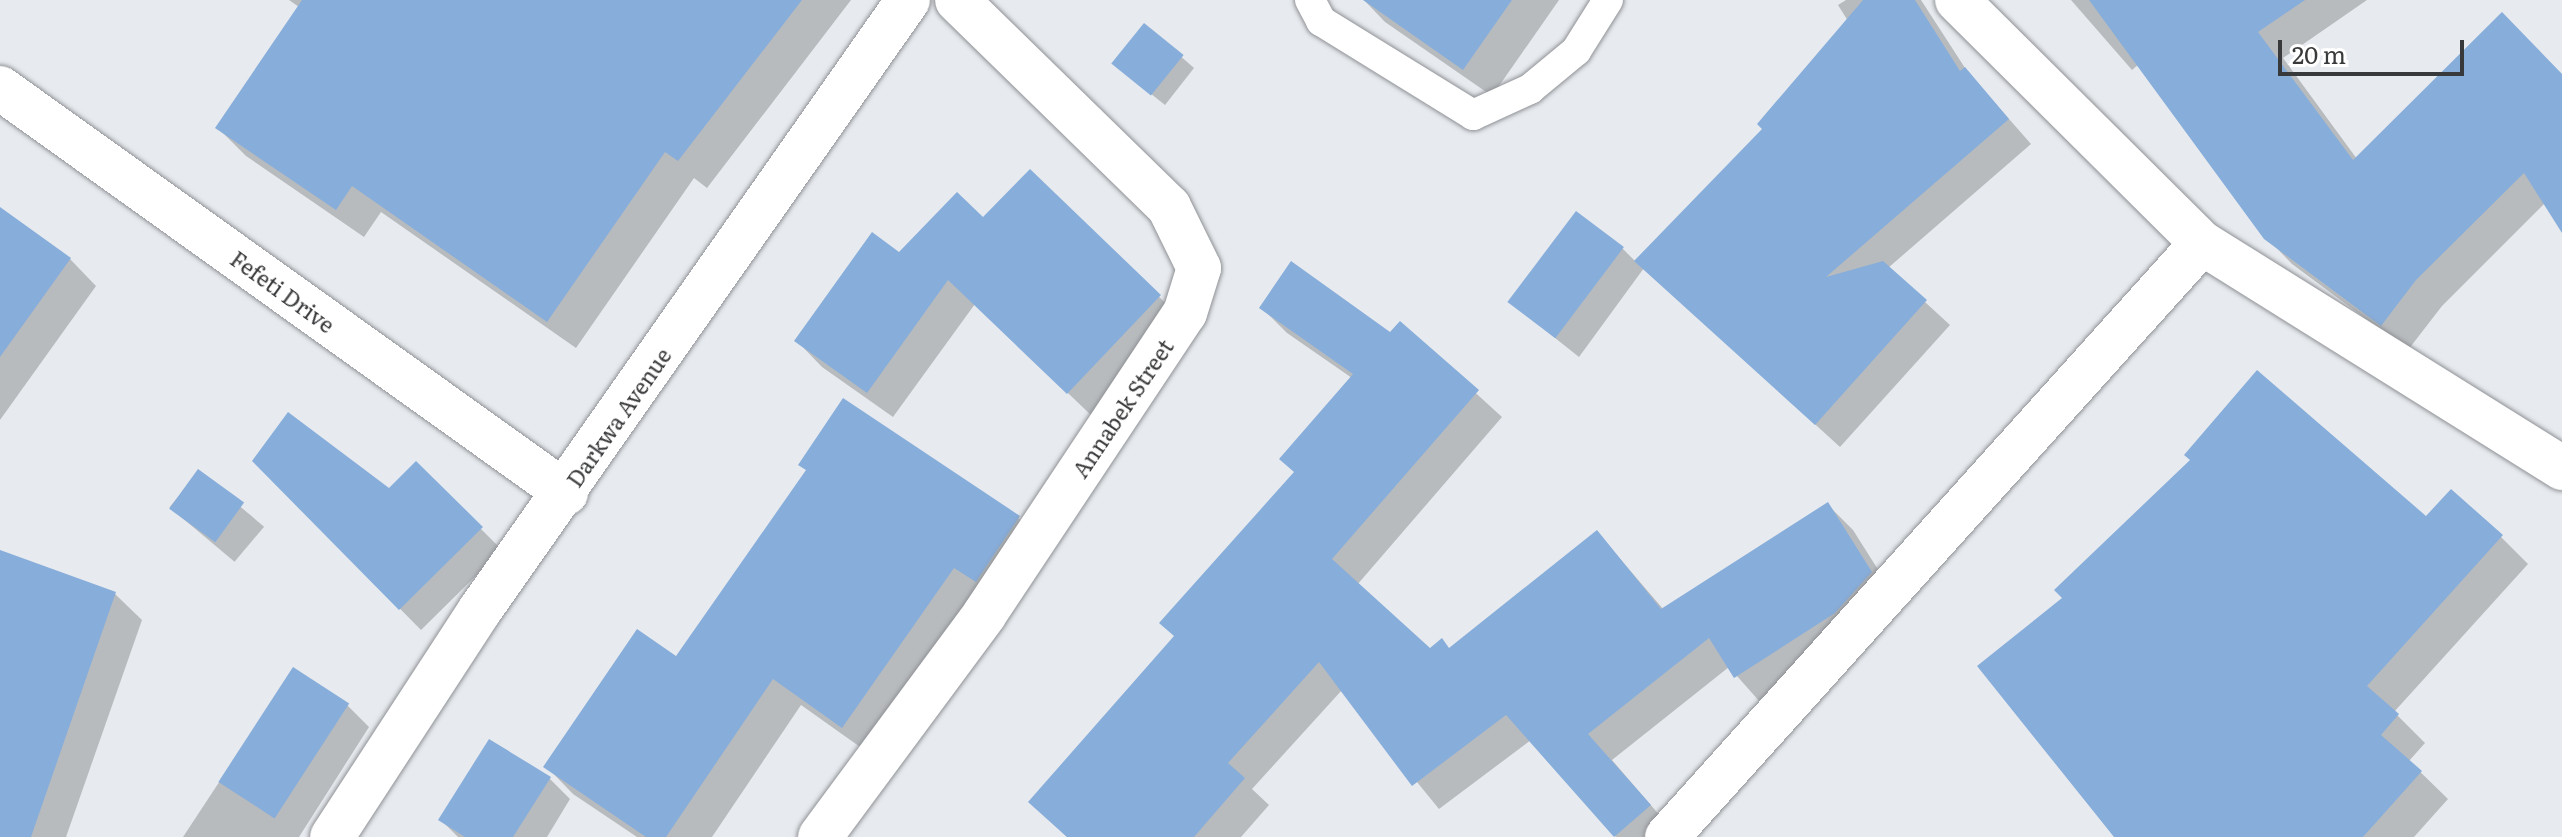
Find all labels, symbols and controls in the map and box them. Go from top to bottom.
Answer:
scale bar [2282,24,2468,74]
text: 20 m [2292,36,2346,71]
street label: Fefeti Drive [226,245,340,337]
street label: Annabek Street [1066,334,1178,482]
street label: Darkwa Avenue [560,342,676,492]

